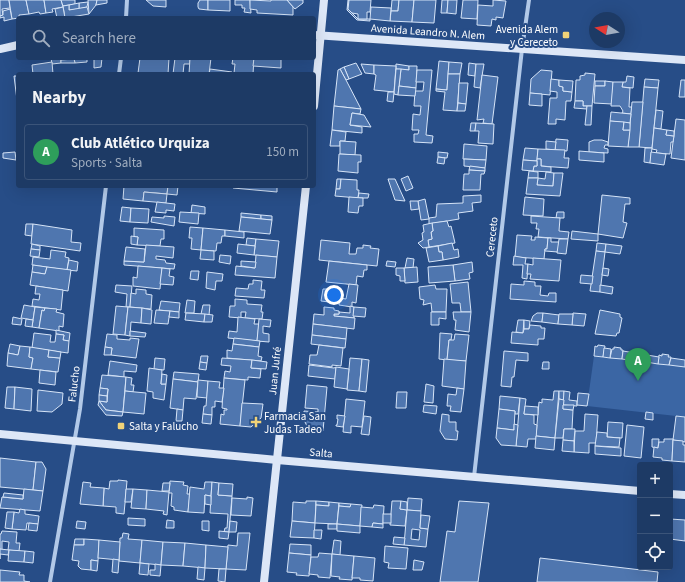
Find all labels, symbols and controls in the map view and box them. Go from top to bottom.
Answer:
north arrow [589,12,625,48]
search box [16,16,316,60]
street label: Avenida Leandro N. Alem [370,21,486,43]
place label: Avenida Alem y Cereceto [496,22,558,50]
icon: search [30,27,52,49]
text: Search here [62,28,136,49]
marker: Avenida Alem y Cereceto [561,30,571,40]
text: Nearby [32,86,86,110]
text: Club Atlético Urquiza [71,133,210,154]
text: A [42,143,50,161]
text: 150 m [266,143,299,161]
text: Sports · Salta [71,154,142,172]
street label: Cereceto [482,216,502,258]
your location [324,285,344,305]
street label: Juan Jufré [265,345,285,396]
pin: A [625,348,651,381]
street label: Falucho [64,365,84,403]
place label: Farmacia San Judas Tadeo [264,409,326,437]
marker: Farmacia San Judas Tadeo [251,417,261,427]
place label: Salta y Falucho [129,419,198,434]
marker: Salta y Falucho [116,421,126,431]
street label: Salta [309,445,333,461]
map controls [637,462,673,570]
button: + [637,462,673,498]
button: − [637,498,673,534]
button: locate [637,534,673,570]

